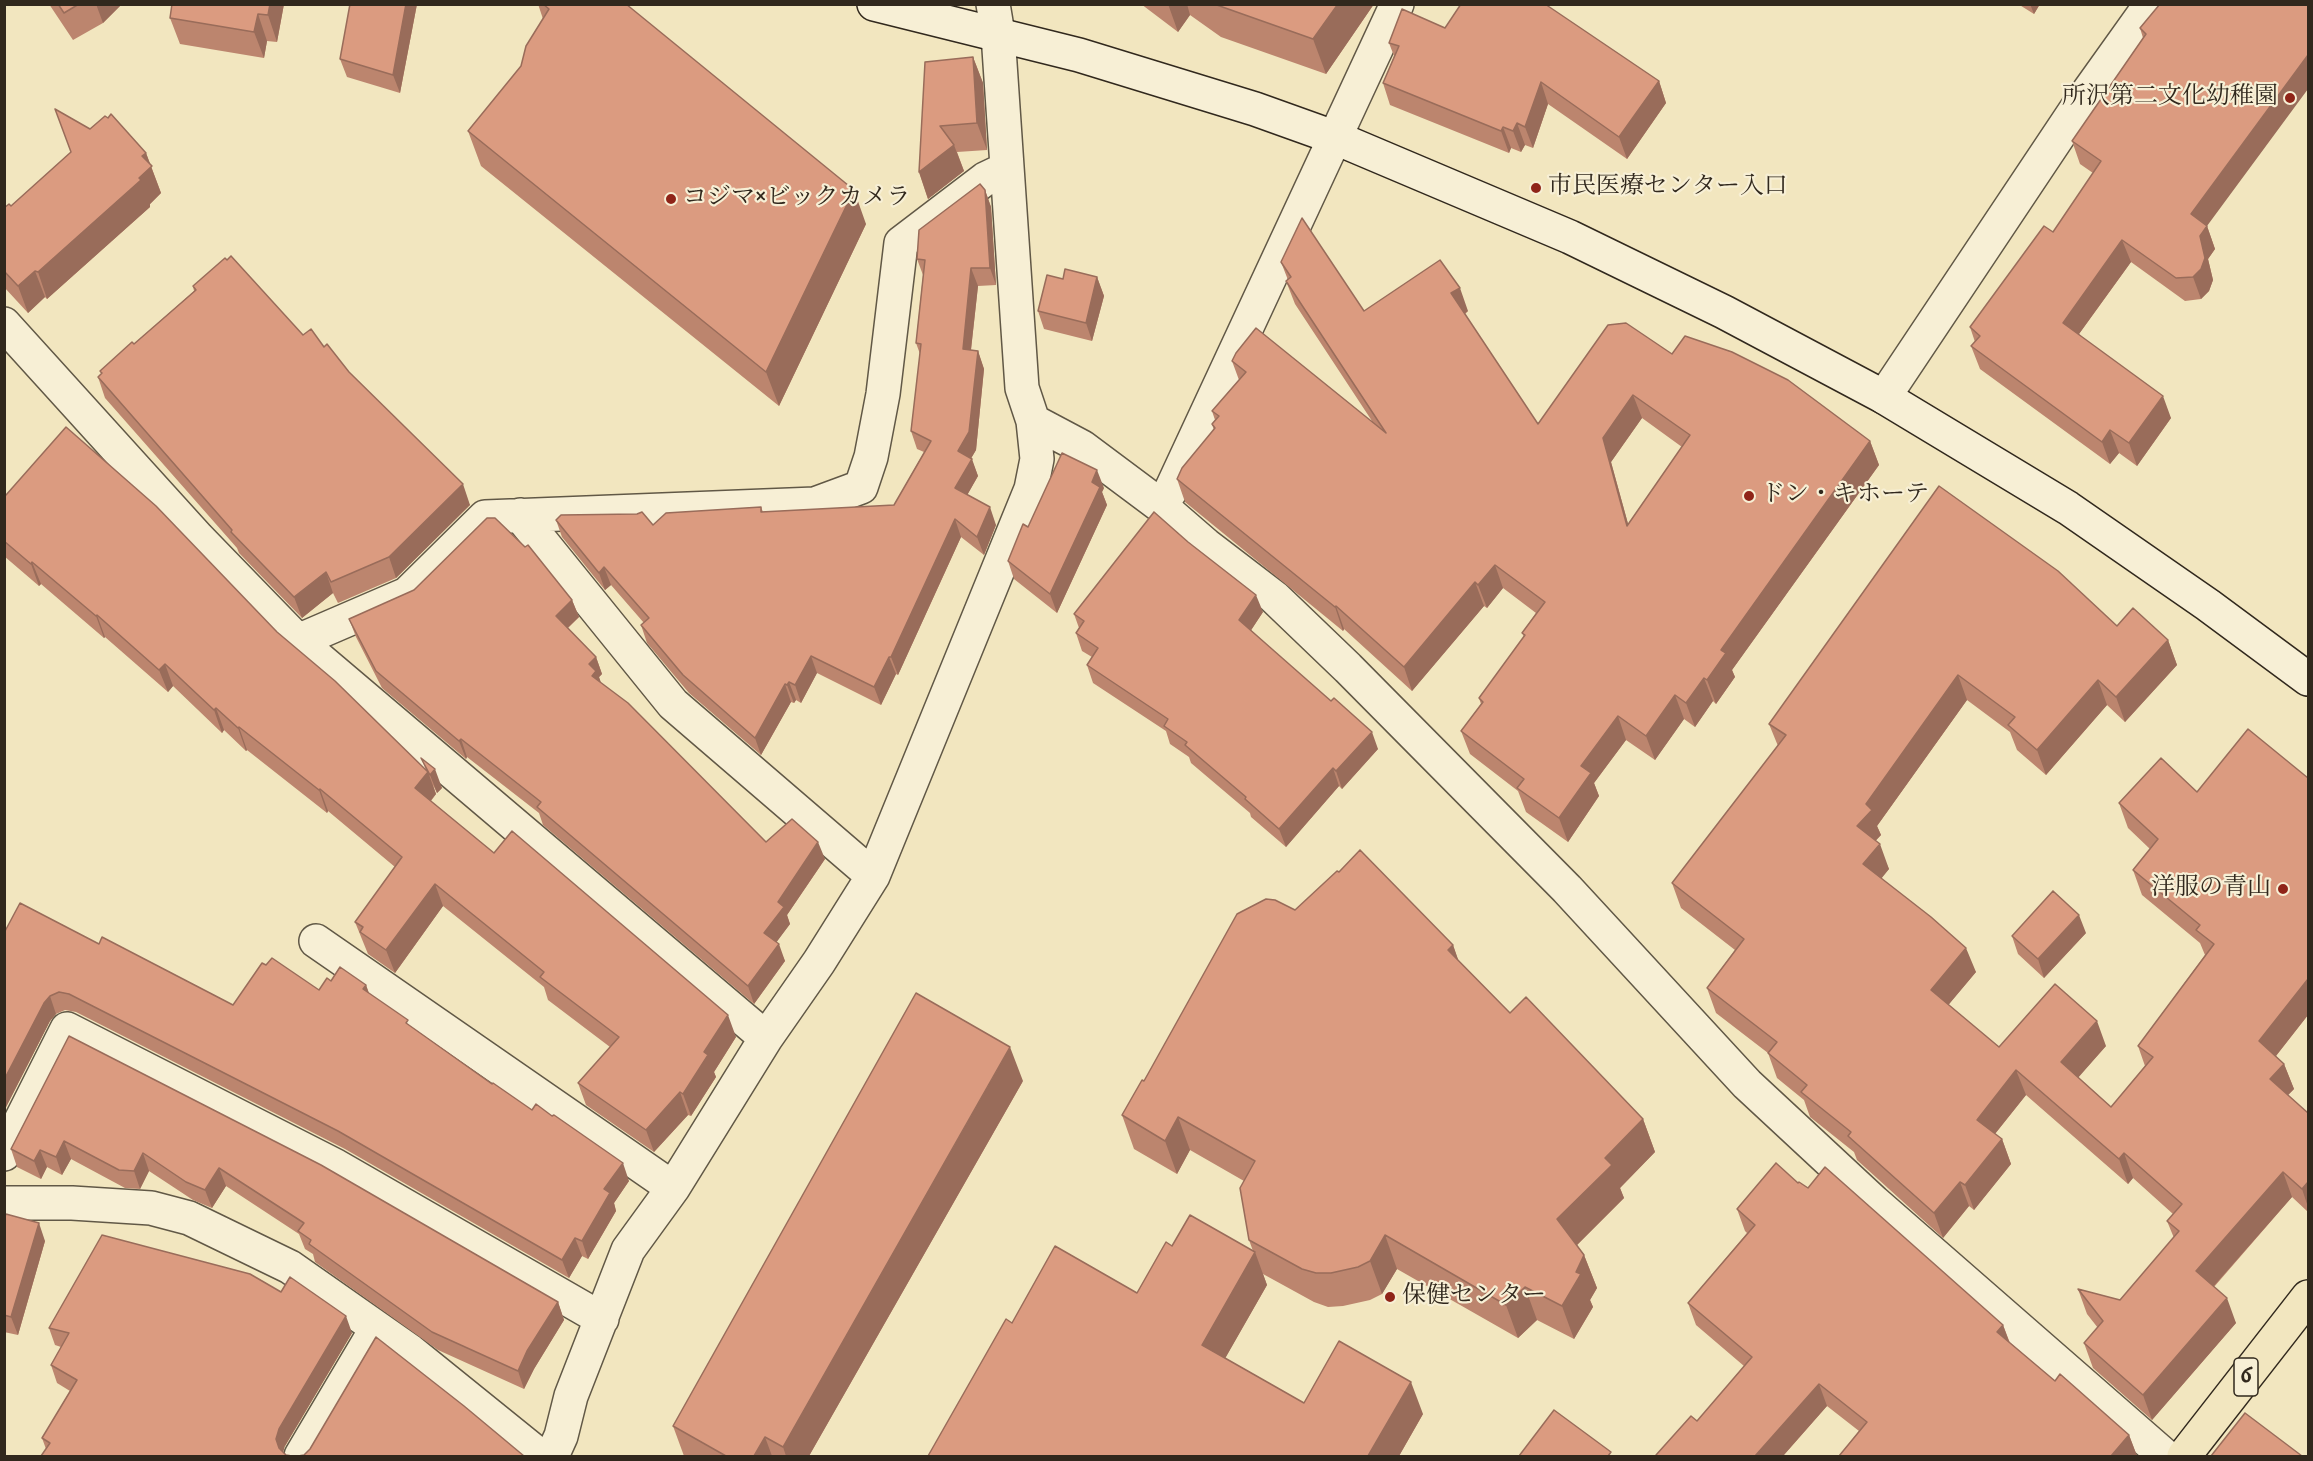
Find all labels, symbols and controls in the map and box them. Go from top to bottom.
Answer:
place label: 所沢第二文化幼稚園 [2062,84,2278,112]
marker: 所沢第二文化幼稚園 [2283,91,2297,105]
place label: 市民医療センター入口 [1548,174,1788,202]
marker: 市民医療センター入口 [1529,181,1543,195]
place label: コジマ×ビックカメラ [683,185,910,213]
marker: コジマ×ビックカメラ [664,192,678,206]
place label: ドン・キホーテ [1761,482,1929,510]
marker: ドン・キホーテ [1742,489,1756,503]
place label: 洋服の青山 [2151,875,2271,903]
marker: 洋服の青山 [2276,882,2290,896]
place label: 保健センター [1402,1283,1546,1311]
marker: 保健センター [1383,1290,1397,1304]
road number: 6 [2234,1358,2258,1396]

